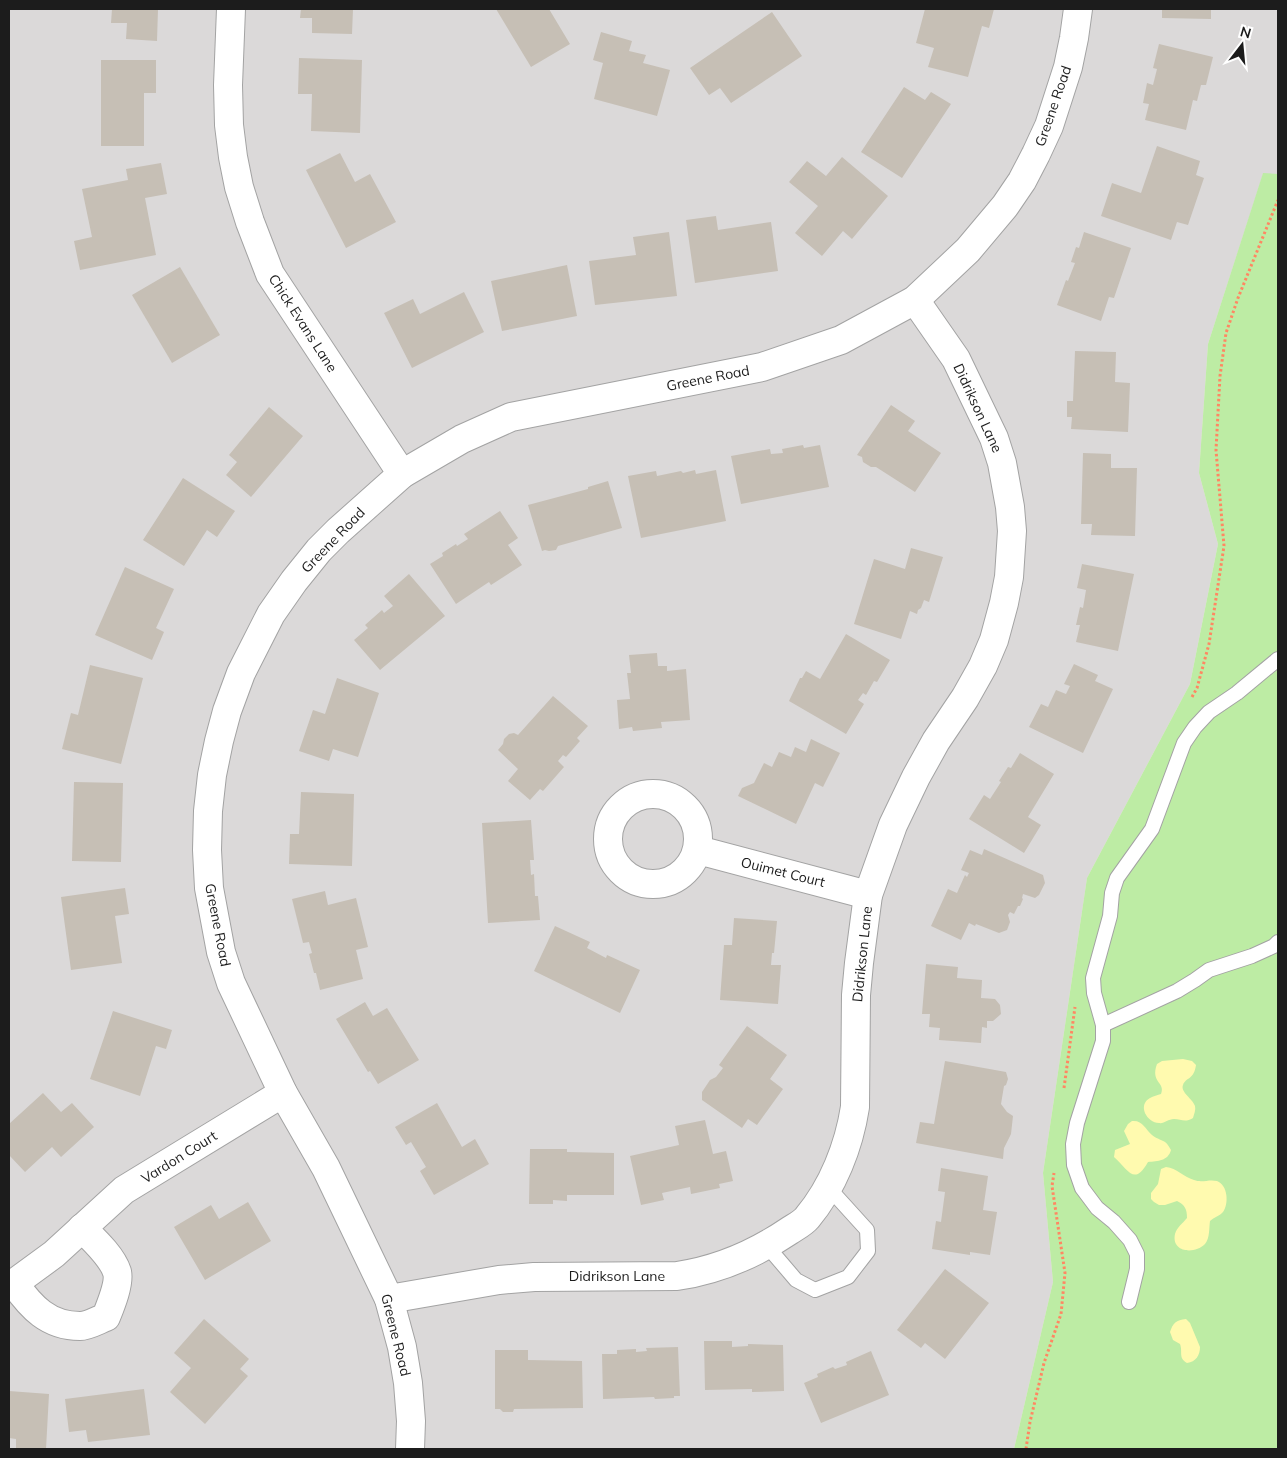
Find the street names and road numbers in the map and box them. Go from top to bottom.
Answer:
street label: Greene Road [1031,63,1075,149]
street label: Chick Evans Lane [265,271,341,375]
street label: Greene Road [665,361,751,395]
street label: Didrikson Lane [949,361,1007,455]
street label: Greene Road [297,503,369,577]
street label: Ouimet Court [739,853,827,891]
street label: Greene Road [201,882,235,968]
street label: Didrikson Lane [848,905,876,1003]
street label: Vardon Court [138,1126,220,1187]
street label: Didrikson Lane [569,1267,665,1285]
street label: Greene Road [377,1292,415,1378]

